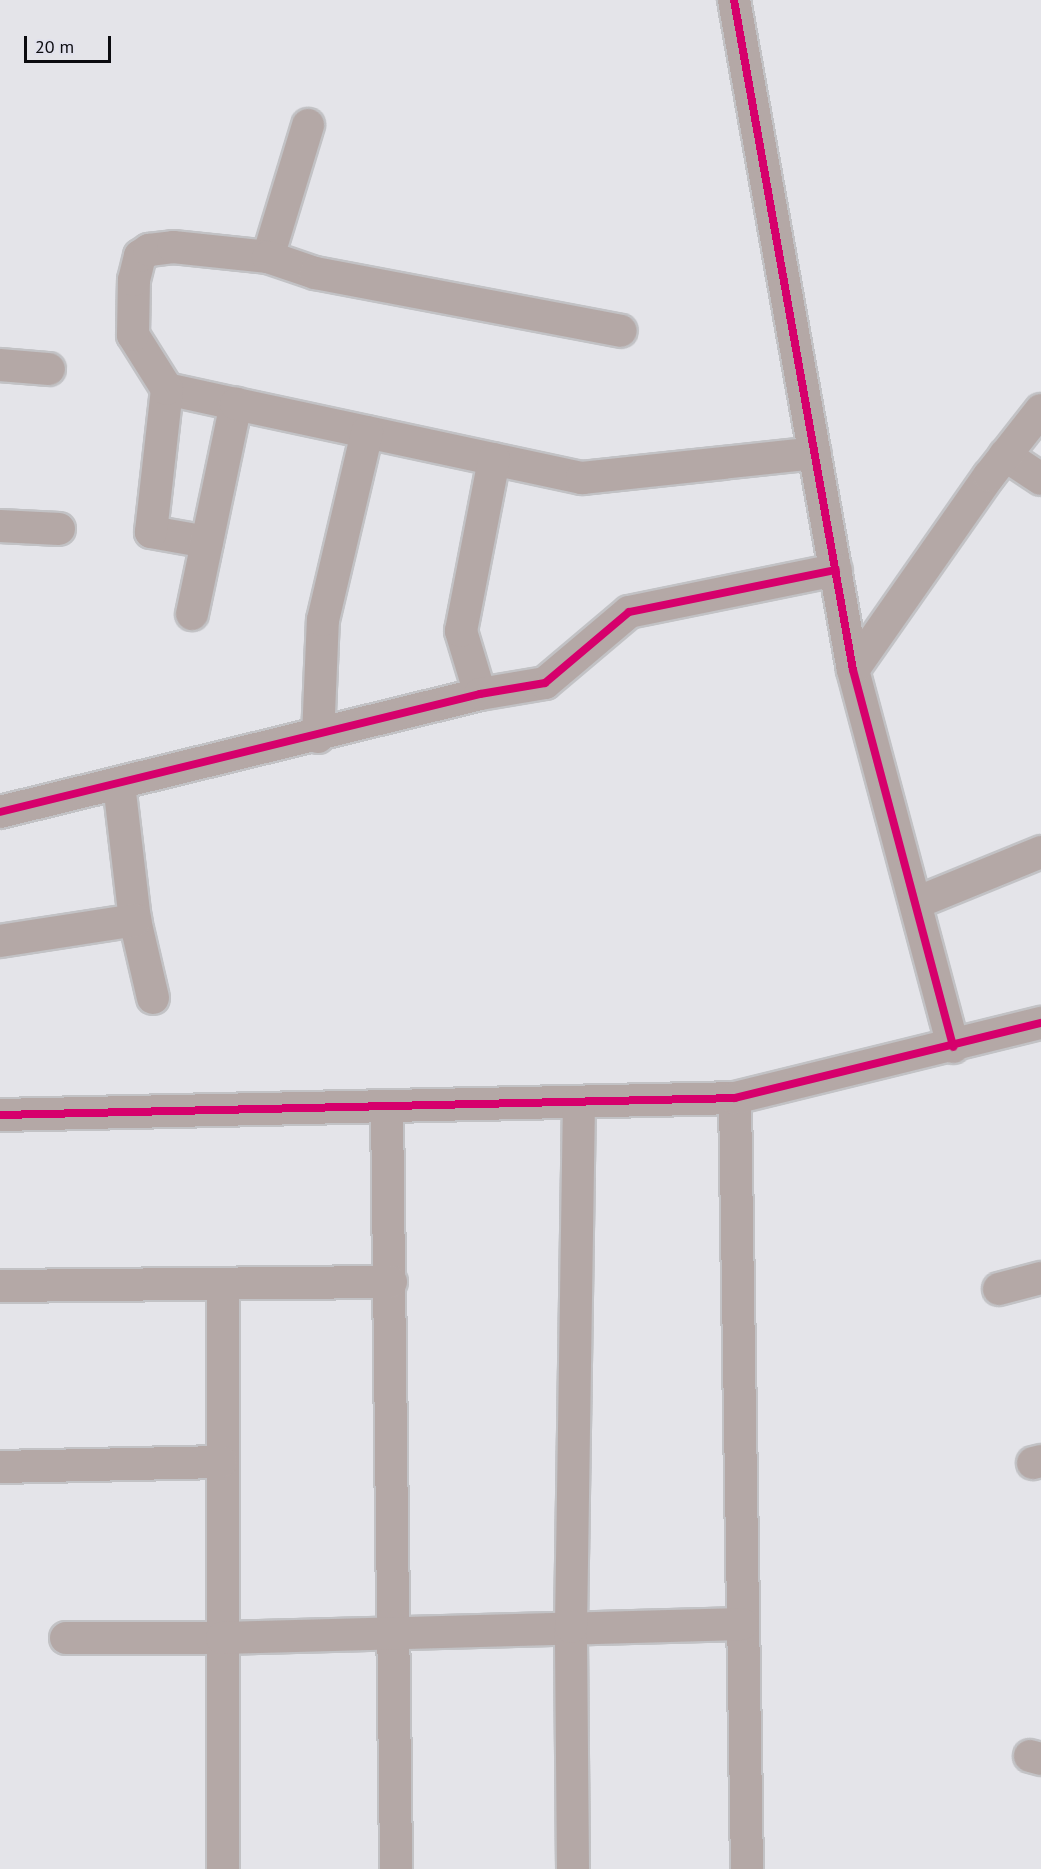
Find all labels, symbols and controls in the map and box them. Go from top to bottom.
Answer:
scale bar [27,24,114,62]
text: 20 m [35,35,74,58]

